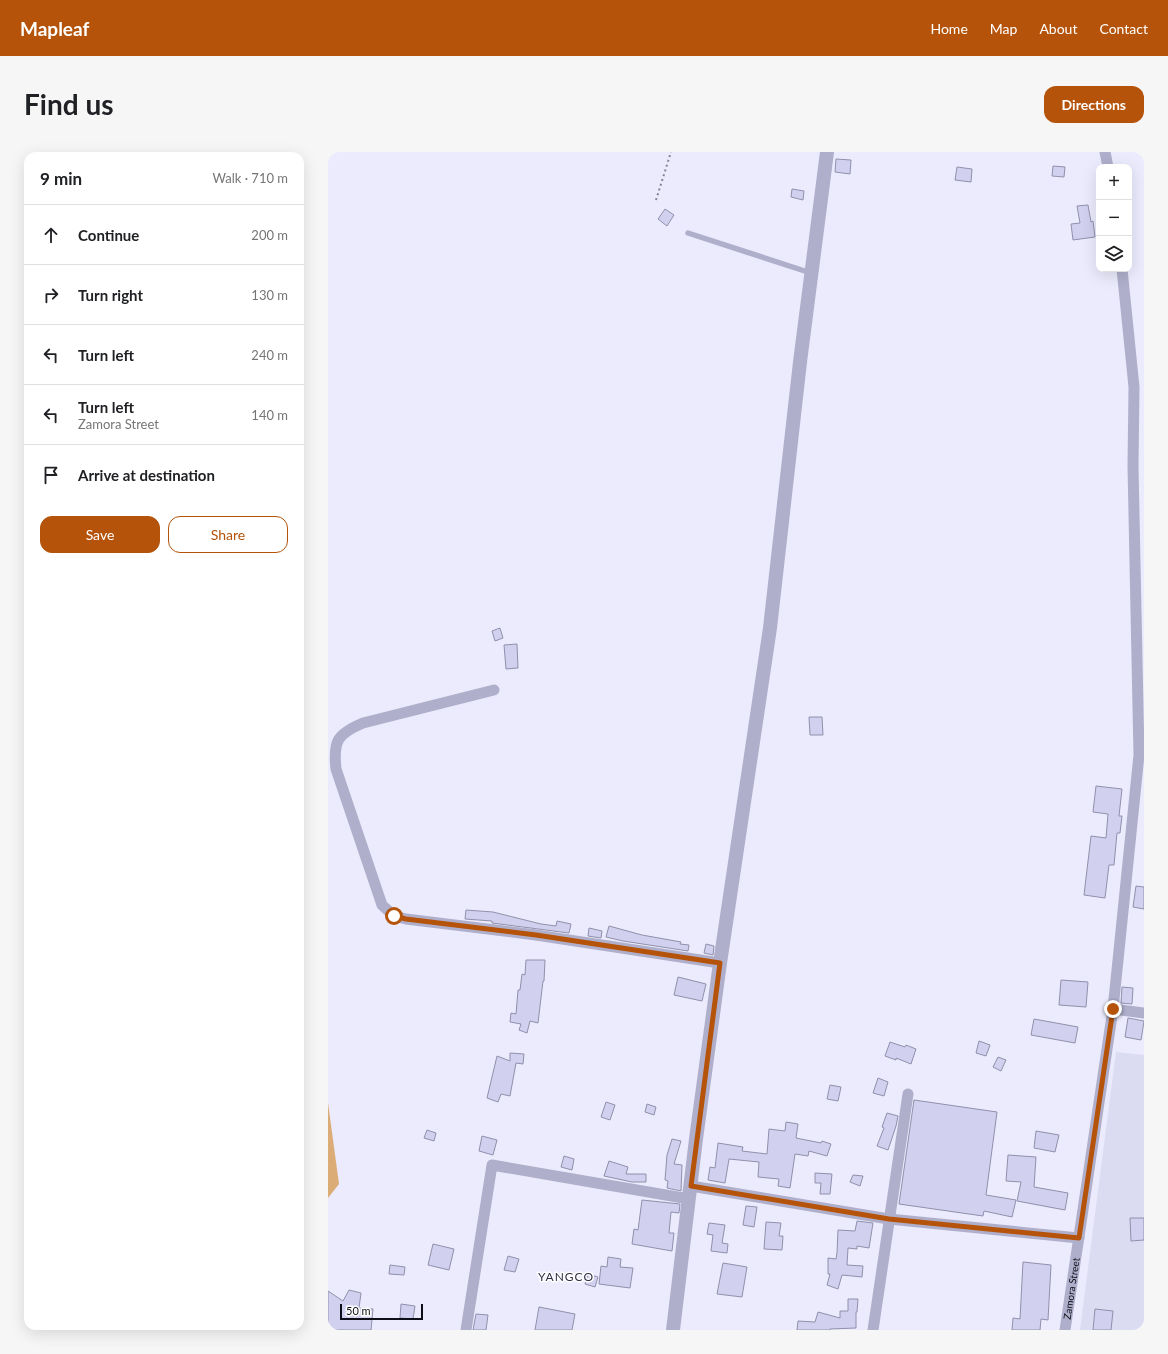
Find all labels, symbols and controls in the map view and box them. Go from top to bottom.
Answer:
text: Mapleaf [20,17,89,40]
text: Home [930,20,968,37]
text: Map [990,20,1017,37]
text: About [1039,20,1077,37]
text: Contact [1099,20,1148,37]
button: Directions [1044,86,1144,123]
text: Find us [24,87,114,121]
map controls [1096,164,1132,272]
button: + [1096,164,1132,200]
text: 9 min [40,168,82,189]
text: Walk · 710 m [212,170,288,186]
button: − [1096,200,1132,236]
icon: ahead [40,224,62,246]
text: Continue [78,226,139,244]
text: 200 m [251,227,288,243]
button: layers [1096,236,1132,272]
icon: right [40,284,62,306]
text: Turn right [78,286,143,304]
text: 130 m [251,287,288,303]
icon: left [40,344,62,366]
text: Turn left [78,346,134,364]
text: 240 m [251,347,288,363]
text: Turn left [78,398,134,416]
icon: left [40,404,62,426]
text: 140 m [251,407,288,423]
text: Zamora Street [78,416,159,432]
icon: arrive [40,464,62,486]
text: Arrive at destination [78,466,215,484]
button: Save [40,516,160,553]
button: Share [168,516,288,553]
route start [385,907,403,925]
route end [1104,1000,1122,1018]
street label: Zamora Street [1061,1256,1082,1320]
district label: YANGCO [538,1269,594,1284]
scale bar [340,1302,423,1321]
text: 50 m [346,1304,371,1317]

